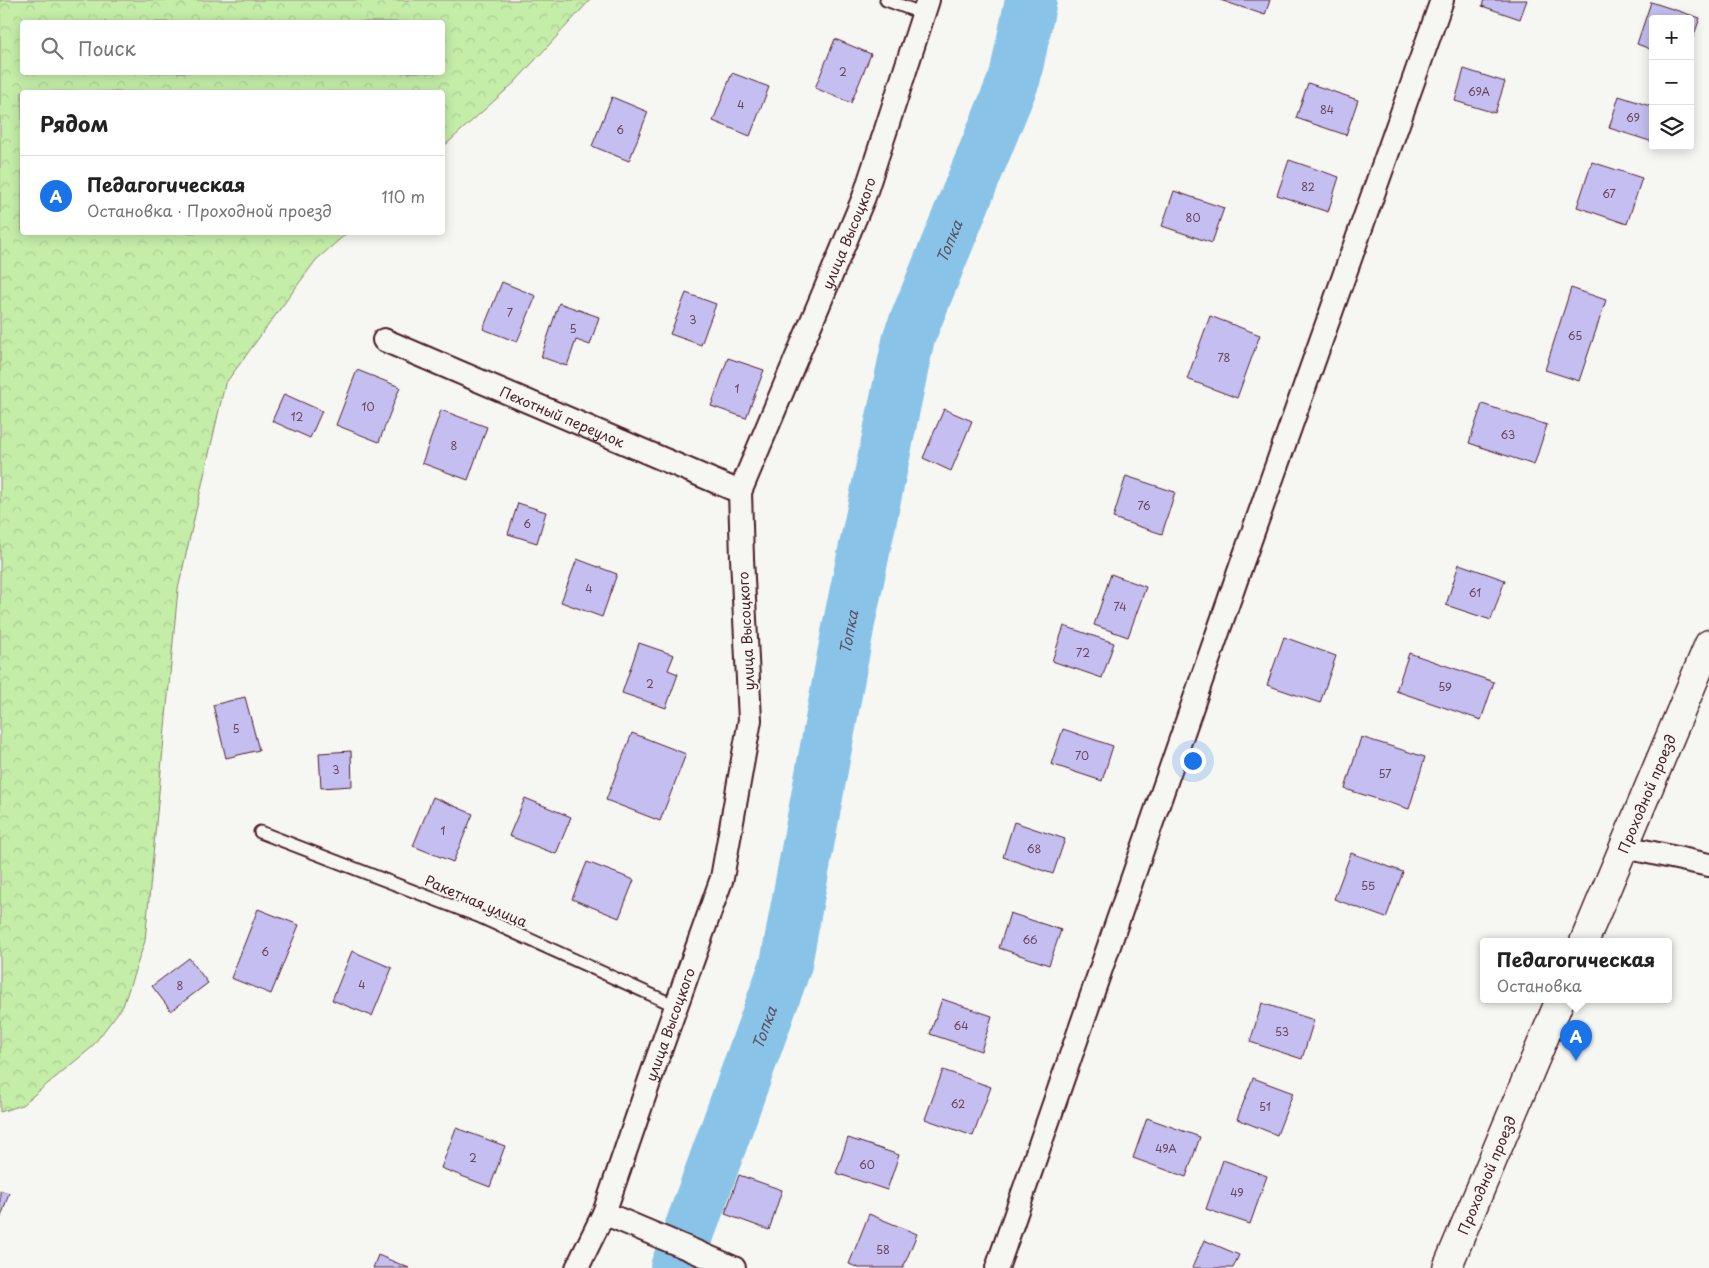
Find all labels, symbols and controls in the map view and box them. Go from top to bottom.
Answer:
map controls [1649,15,1694,150]
button: + [1649,15,1694,60]
search box [20,20,445,75]
icon: search [38,34,66,62]
text: Поиск [78,34,136,62]
button: − [1649,60,1694,105]
house number: 2 [839,63,847,80]
house number: 69А [1468,83,1491,100]
house number: 4 [737,96,745,113]
house number: 84 [1320,101,1334,118]
button: layers [1649,105,1694,150]
text: Рядом [40,107,108,139]
house number: 69 [1626,109,1640,126]
house number: 6 [616,121,624,138]
text: Педагогическая [87,170,246,198]
street label: улица Высоцкого [816,174,880,292]
house number: 82 [1301,178,1315,195]
text: A [50,184,62,208]
text: 110 m [382,184,425,208]
house number: 67 [1602,185,1616,202]
text: Остановка · Проходной проезд [87,198,332,222]
house number: 80 [1186,209,1200,226]
water label: Топка [929,216,967,266]
house number: 7 [507,304,513,321]
house number: 3 [689,311,697,328]
house number: 5 [569,320,577,337]
house number: 65 [1568,327,1582,344]
house number: 78 [1218,349,1231,366]
street label: Пехотный переулок [497,380,629,452]
house number: 1 [735,380,740,397]
house number: 10 [362,398,374,415]
house number: 12 [291,408,304,425]
house number: 63 [1501,426,1515,443]
house number: 8 [451,437,458,454]
house number: 76 [1137,497,1151,514]
house number: 6 [523,515,531,532]
street label: улица Высоцкого [732,571,760,691]
house number: 4 [585,580,593,597]
house number: 61 [1469,584,1481,601]
house number: 74 [1113,598,1127,615]
water label: Топка [832,607,863,656]
house number: 72 [1076,644,1090,661]
house number: 2 [646,675,654,692]
house number: 59 [1438,678,1452,695]
house number: 5 [232,720,240,737]
street label: Проходной проезд [1612,731,1681,856]
house number: 70 [1075,747,1089,764]
your location [1180,748,1206,774]
house number: 3 [332,761,340,778]
house number: 57 [1378,765,1392,782]
house number: 1 [441,822,446,839]
house number: 68 [1027,840,1041,857]
street label: Ракетная улица [421,870,531,932]
house number: 55 [1361,877,1375,894]
house number: 66 [1022,931,1038,948]
popup [1480,938,1672,1003]
house number: 6 [261,943,269,960]
text: Педагогическая [1497,945,1655,973]
street label: улица Высоцкого [640,965,700,1084]
text: Остановка [1497,973,1582,997]
house number: 4 [358,976,366,993]
house number: 8 [177,977,184,994]
water label: Топка [745,1002,782,1052]
house number: 64 [954,1017,968,1034]
pin: A [1560,1020,1592,1061]
house number: 53 [1275,1023,1289,1040]
house number: 62 [951,1095,965,1112]
house number: 51 [1259,1098,1271,1115]
street label: Проходной проезд [1452,1112,1521,1237]
house number: 49А [1155,1140,1177,1157]
house number: 2 [469,1149,477,1166]
house number: 60 [859,1156,875,1173]
house number: 49 [1230,1184,1244,1201]
house number: 58 [876,1241,890,1258]

